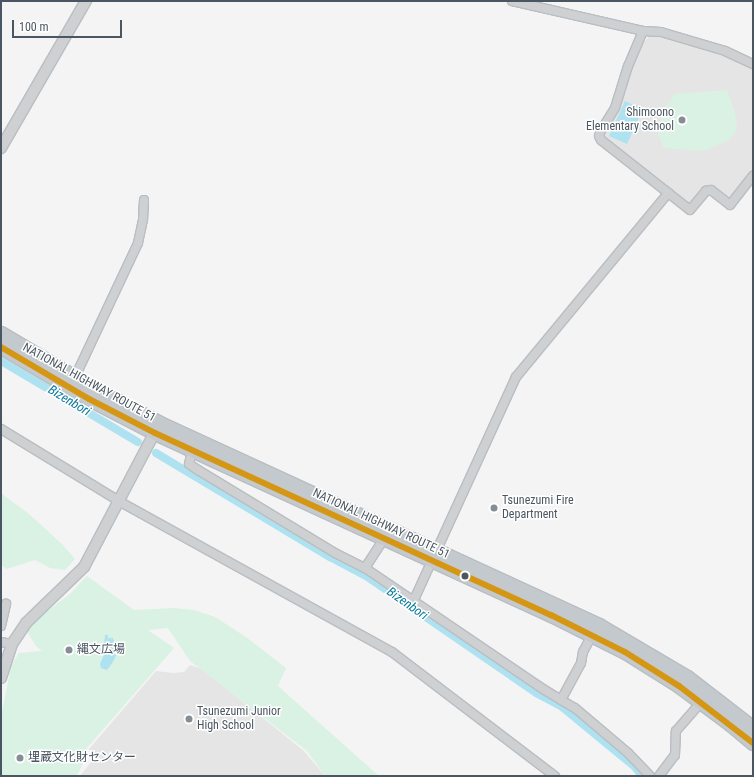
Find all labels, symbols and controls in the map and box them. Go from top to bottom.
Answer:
scale bar [14,12,124,38]
text: 100 m [19,20,49,34]
place label: Shimoono Elementary School [586,106,674,134]
marker: Shimoono Elementary School [677,115,687,125]
street label: NATIONAL HIGHWAY ROUTE 51 [20,340,158,426]
water label: Bizenbori [45,382,93,420]
street label: NATIONAL HIGHWAY ROUTE 51 [310,486,452,562]
place label: Tsunezumi Fire Department [502,494,574,522]
marker: Tsunezumi Fire Department [489,503,499,513]
unlabelled marker [460,571,470,581]
water label: Bizenbori [383,584,431,624]
place label: 縄文広場 [77,643,125,657]
marker: 縄文広場 [64,645,74,655]
place label: Tsunezumi Junior High School [197,705,281,733]
marker: Tsunezumi Junior High School [184,714,194,724]
place label: 埋蔵文化財センター [28,751,136,765]
marker: 埋蔵文化財センター [15,753,25,763]

